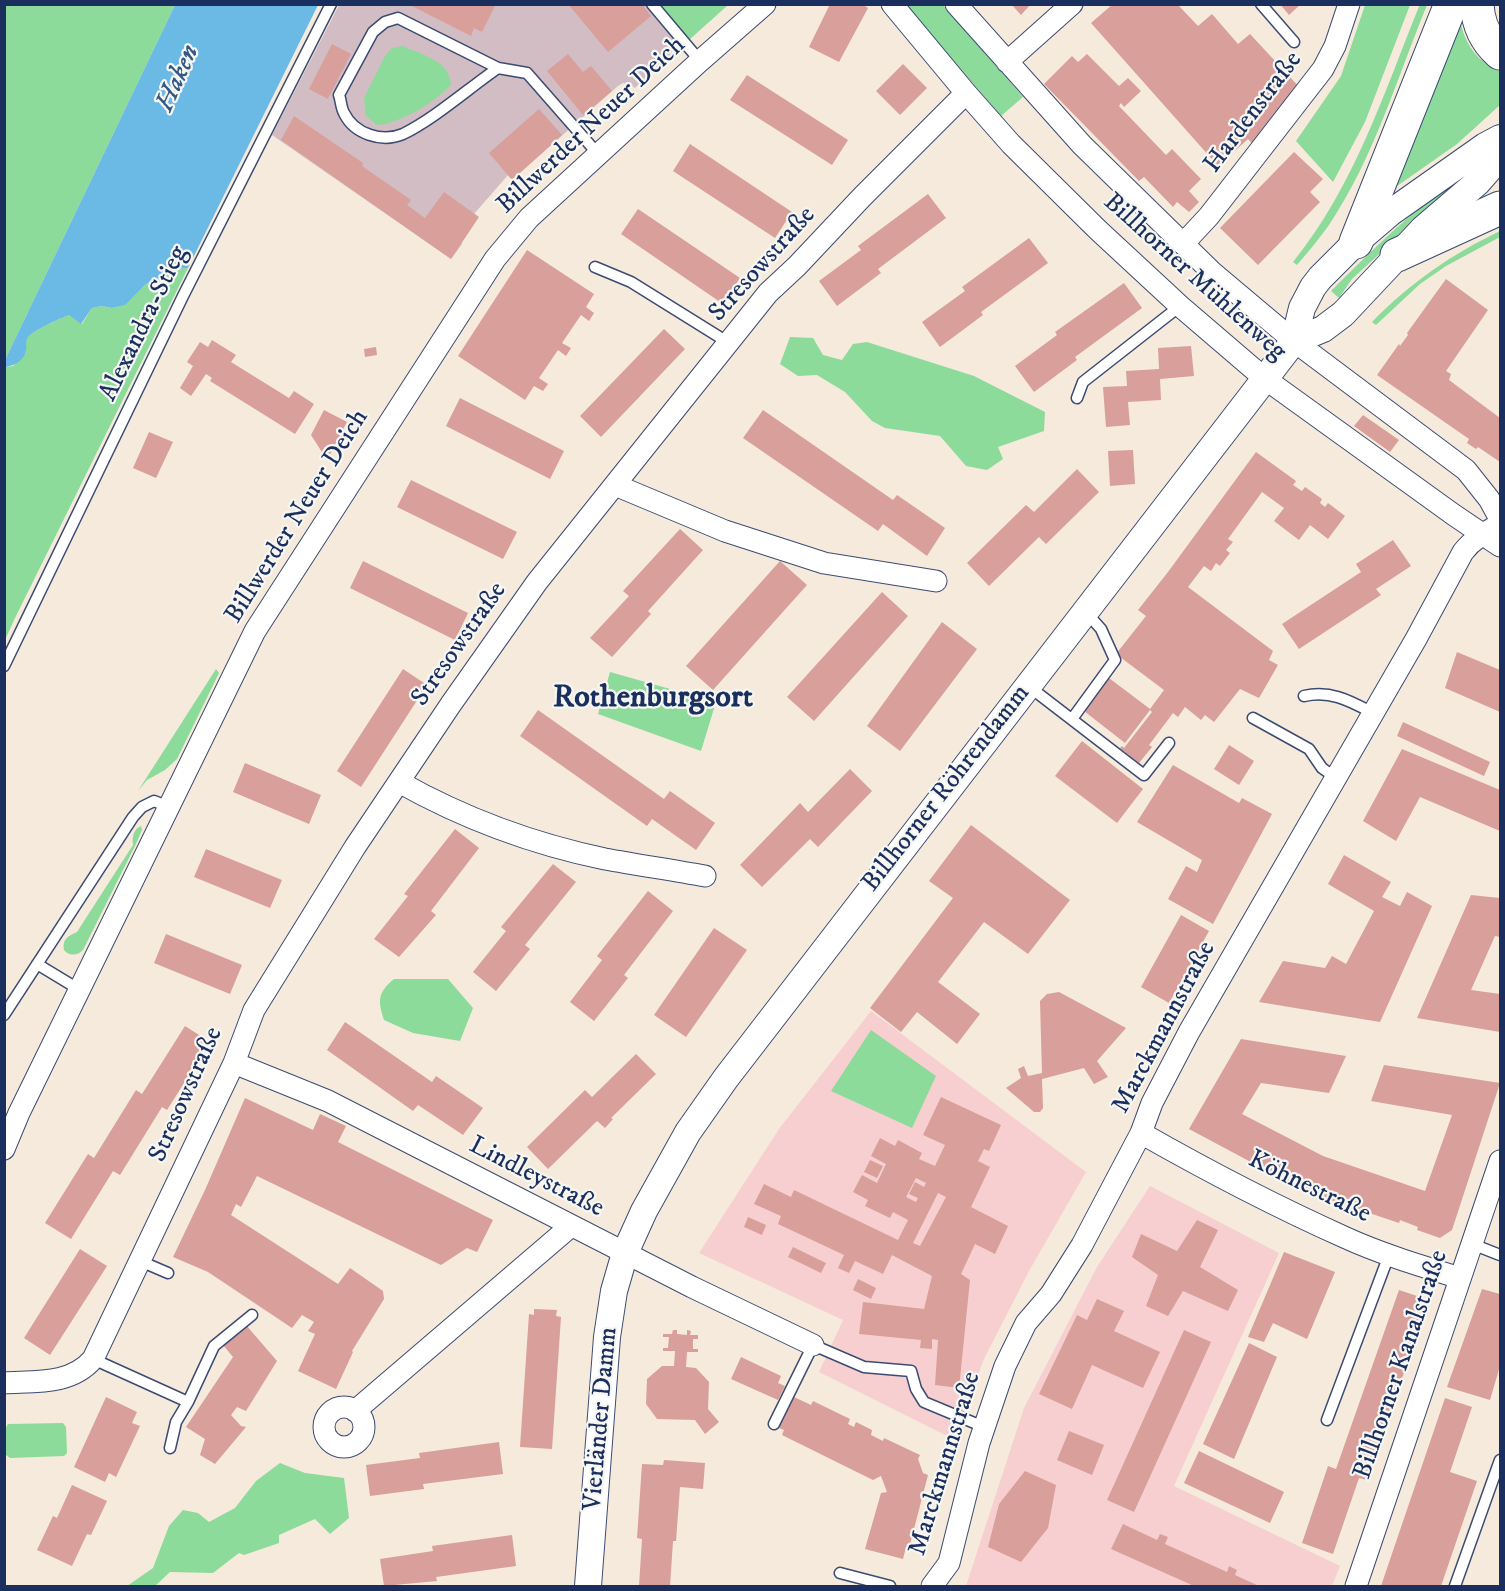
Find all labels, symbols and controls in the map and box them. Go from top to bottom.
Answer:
street label: Billwerder Neuer Deich [491,31,693,221]
water label: Haken [150,41,208,117]
street label: Hardenstraße [1198,46,1310,180]
street label: Billhorner Mühlenweg [1096,188,1292,368]
street label: Stresowstraße [703,201,823,329]
street label: Alexandra-Stieg [94,241,196,407]
street label: Billwerder Neuer Deich [220,404,376,630]
street label: Stresowstraße [406,577,514,713]
street label: Billhorner Röhrendamm [856,679,1038,899]
district label: Rothenburgsort [553,680,753,718]
street label: Marckmannstraße [1107,937,1223,1119]
street label: Stresowstraße [143,1023,231,1167]
street label: Lindleystraße [463,1131,609,1225]
street label: Köhnestraße [1243,1145,1375,1231]
street label: Billhorner Kanalstraße [1348,1247,1456,1483]
street label: Vierländer Damm [578,1326,626,1512]
street label: Marckmannstraße [903,1368,989,1560]

